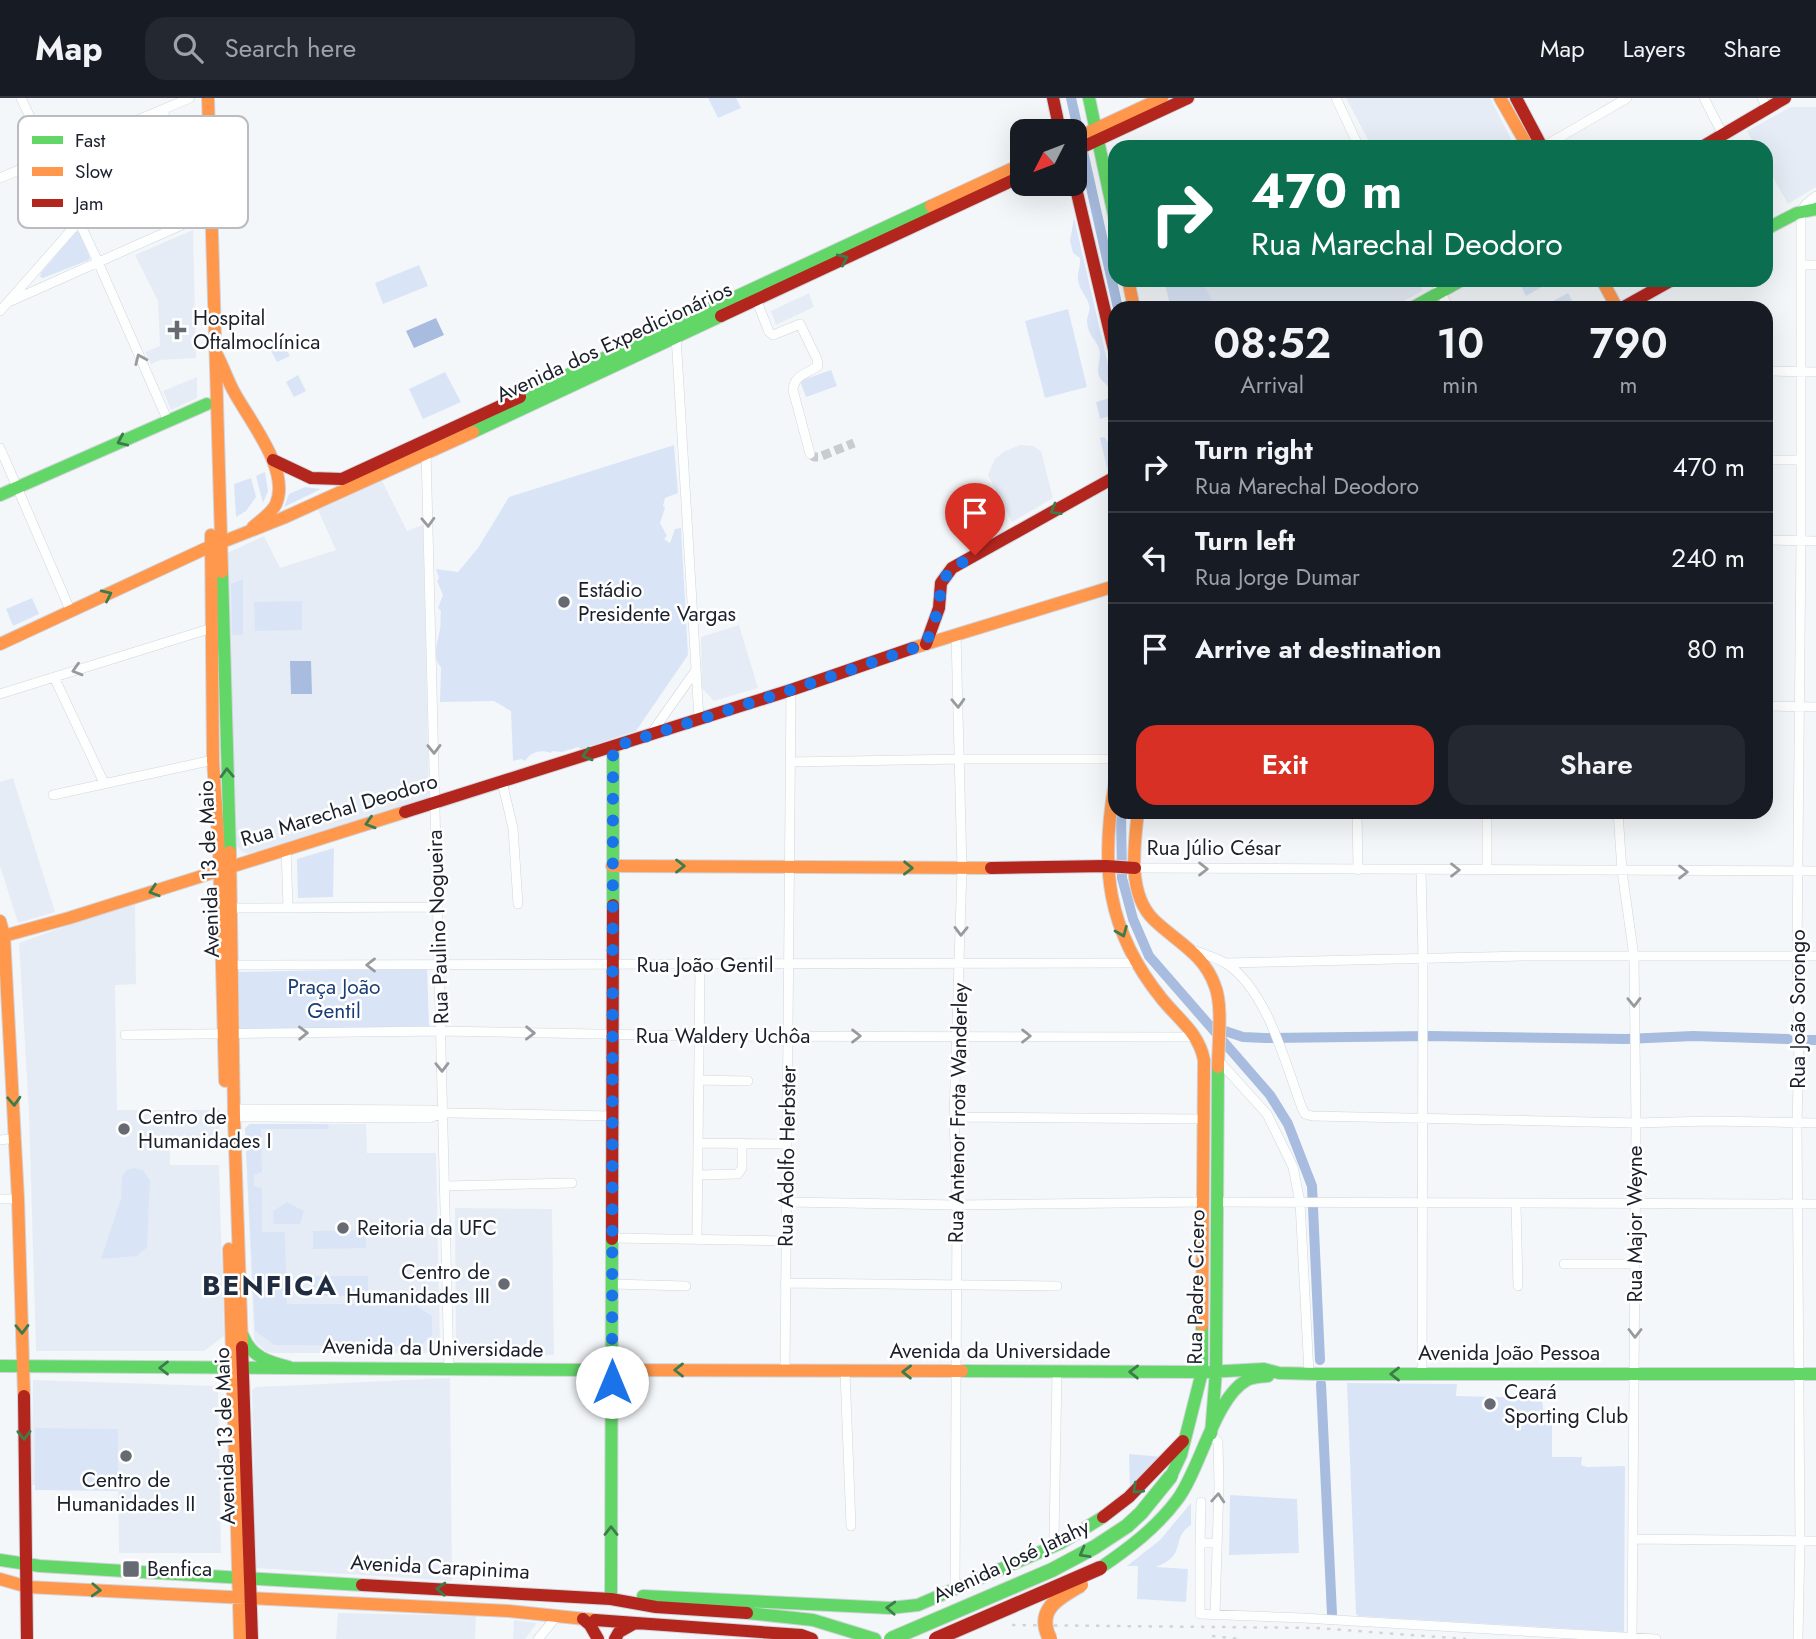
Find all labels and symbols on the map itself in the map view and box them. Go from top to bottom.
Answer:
legend [18,116,248,228]
north arrow [1010,119,1087,196]
text: Fast [75,127,106,154]
text: Slow [75,158,113,185]
text: Jam [72,190,104,217]
one-way arrow [836,253,848,267]
street label: Avenida dos Expedicionários [491,274,737,410]
place label: Hospital Oftalmoclínica [193,303,320,357]
marker: Hospital Oftalmoclínica [167,320,187,340]
one-way arrow [135,353,149,365]
one-way arrow [117,433,129,447]
pin [945,483,1005,555]
one-way arrow [1050,502,1062,515]
one-way arrow [420,517,435,528]
place label: Estádio Presidente Vargas [578,575,736,629]
one-way arrow [99,589,112,603]
marker: Estádio Presidente Vargas [556,594,572,610]
one-way arrow [71,662,84,676]
one-way arrow [950,698,966,709]
one-way arrow [426,744,441,755]
one-way arrow [581,747,593,762]
street label: Rua Marechal Deodoro [237,766,441,854]
one-way arrow [220,767,235,778]
street label: Avenida 13 de Maio [191,780,227,958]
one-way arrow [364,815,376,830]
street label: Rua Paulino Nogueira [420,829,456,1025]
street label: Rua Júlio César [1147,833,1282,863]
one-way arrow [676,858,686,874]
one-way arrow [903,860,914,876]
one-way arrow [1199,861,1209,877]
one-way arrow [1451,862,1461,878]
one-way arrow [1678,864,1689,880]
one-way arrow [149,882,161,897]
one-way arrow [1114,925,1128,937]
one-way arrow [953,926,969,936]
street label: Rua João Sorongo [1783,929,1813,1089]
street label: Rua João Gentil [636,950,774,980]
one-way arrow [365,957,375,973]
park label: Praça João Gentil [288,972,381,1026]
street label: Rua Antenor Frota Wanderley [941,982,975,1243]
one-way arrow [1626,997,1642,1007]
street label: Rua Waldery Uchôa [636,1021,810,1051]
one-way arrow [298,1025,308,1041]
one-way arrow [525,1026,536,1041]
one-way arrow [851,1028,861,1044]
one-way arrow [1021,1028,1032,1044]
one-way arrow [435,1062,450,1073]
street label: Rua Adolfo Herbster [770,1064,804,1247]
one-way arrow [6,1096,21,1107]
place label: Centro de Humanidades I [138,1102,272,1156]
marker: Centro de Humanidades I [116,1121,132,1137]
street label: Rua Major Weyne [1620,1145,1650,1303]
street label: Rua Padre Cícero [1180,1209,1212,1365]
place label: Reitoria da UFC [357,1213,497,1243]
marker: Reitoria da UFC [335,1220,351,1236]
place label: Centro de Humanidades III [346,1257,490,1311]
district label: BENFICA [202,1265,338,1306]
marker: Centro de Humanidades III [496,1276,512,1292]
one-way arrow [14,1324,30,1334]
one-way arrow [1627,1329,1643,1339]
street label: Avenida da Universidade [322,1331,544,1365]
street label: Avenida da Universidade [889,1336,1111,1366]
street label: Avenida João Pessoa [1418,1338,1600,1368]
position arrow [575,1345,649,1419]
street label: Avenida 13 de Maio [207,1347,243,1525]
one-way arrow [159,1360,169,1376]
one-way arrow [673,1362,684,1378]
one-way arrow [901,1364,911,1380]
one-way arrow [1128,1364,1139,1380]
one-way arrow [1389,1366,1400,1382]
place label: Ceará Sporting Club [1504,1377,1628,1431]
marker: Ceará Sporting Club [1482,1396,1498,1412]
one-way arrow [17,1430,32,1441]
marker: Centro de Humanidades II [118,1448,134,1464]
place label: Centro de Humanidades II [57,1465,195,1519]
one-way arrow [1132,1481,1145,1494]
one-way arrow [1210,1492,1225,1503]
street label: Avenida José Jatahy [928,1511,1095,1611]
one-way arrow [603,1525,619,1536]
one-way arrow [1079,1545,1091,1558]
street label: Avenida Carapinima [350,1547,530,1587]
place label: Benfica [147,1554,212,1584]
marker: Benfica [121,1559,141,1579]
one-way arrow [435,1582,446,1597]
one-way arrow [90,1583,101,1598]
one-way arrow [885,1600,896,1615]

